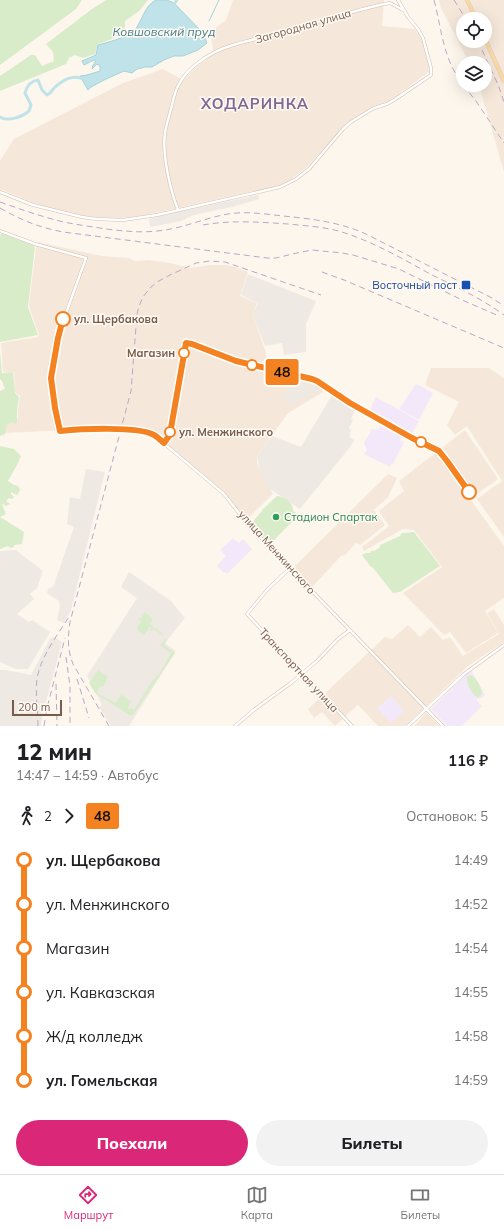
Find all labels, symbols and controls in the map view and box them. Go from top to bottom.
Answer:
street label: Загородная улица [253,6,353,46]
map controls [456,12,492,92]
button: locate [456,12,492,48]
water label: Ковшовский пруд [113,24,215,39]
button: layers [456,56,492,92]
district label: ХОДАРИНКА [200,94,309,113]
place label: Восточный пост [372,278,457,292]
marker: Восточный пост [460,279,472,291]
marker: ул. Щербакова [55,311,71,327]
place label: ул. Щербакова [74,312,158,326]
place label: Магазин [127,346,175,360]
marker: Магазин [178,347,190,359]
unlabelled marker [246,359,258,371]
line badge: 48 [264,359,300,385]
text: 48 [274,363,290,381]
place label: ул. Менжинского [179,425,273,439]
marker: ул. Менжинского [164,426,176,438]
unlabelled marker [415,436,427,448]
unlabelled marker [461,484,477,500]
street label: улица Менжинского [236,507,318,597]
place label: Стадион Спартак [284,510,378,524]
marker: Стадион Спартак [271,512,281,522]
street label: Транспортная улица [256,625,342,715]
scale bar [12,698,62,717]
text: 200 m [18,700,50,714]
text: 12 мин [16,738,92,766]
text: 116 ₽ [448,751,488,770]
text: 14:47 – 14:59 · Автобус [16,767,159,783]
icon: walk [16,805,38,827]
icon: forward [58,805,80,827]
text: 48 [94,807,111,825]
text: 2 [44,808,52,824]
text: Остановок: 5 [406,808,488,824]
text: ул. Щербакова [46,851,160,870]
text: 14:49 [454,852,488,868]
text: ул. Менжинского [46,895,170,914]
text: 14:52 [454,896,488,912]
text: Магазин [46,939,109,958]
text: 14:54 [454,940,488,956]
text: ул. Кавказская [46,983,155,1002]
text: 14:55 [454,984,488,1000]
text: Ж/д колледж [46,1027,143,1046]
text: 14:58 [454,1028,488,1044]
text: ул. Гомельская [46,1071,158,1090]
text: 14:59 [454,1072,488,1088]
button: Поехали [16,1120,248,1166]
button: Билеты [256,1120,488,1166]
tab: Маршрут [64,1184,113,1222]
tab: Карта [241,1184,273,1222]
tab: Билеты [401,1184,440,1222]

